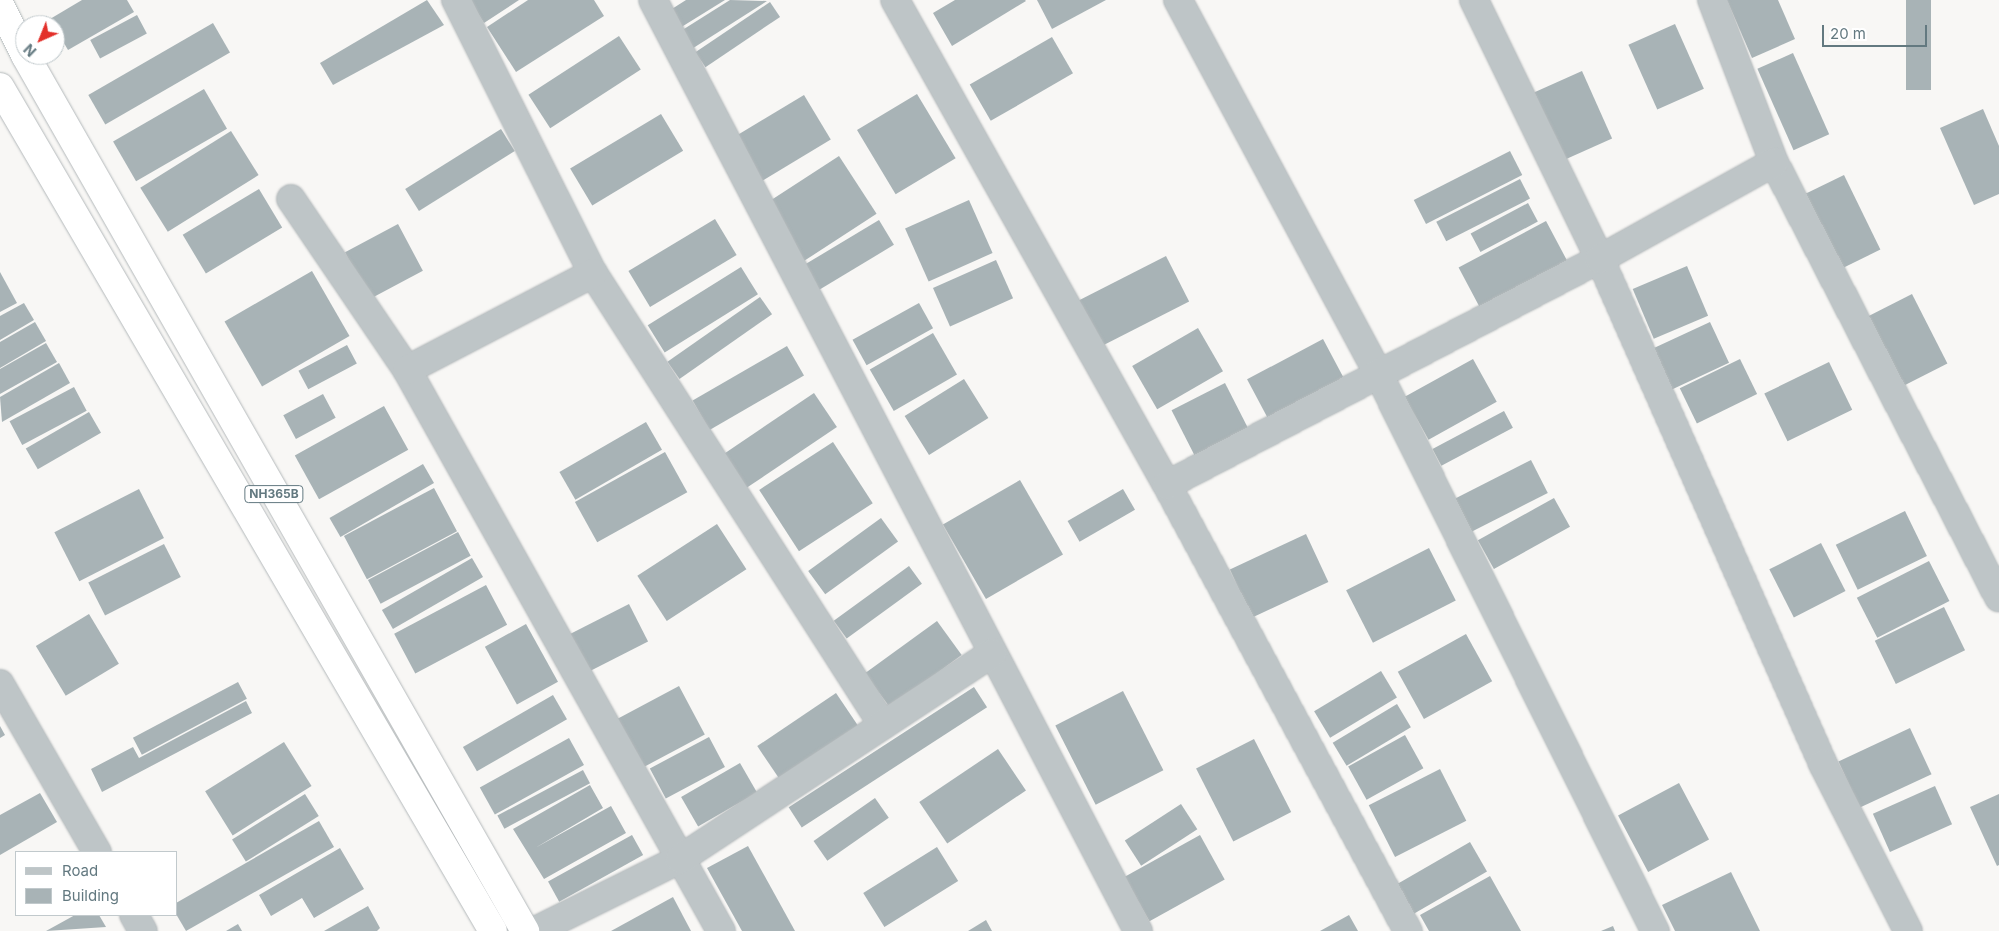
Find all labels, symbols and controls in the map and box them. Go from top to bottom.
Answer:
north arrow [15,15,65,65]
scale bar [1824,15,1929,47]
text: 20 m [1830,24,1866,43]
text: N [20,41,40,60]
road number: NH365B [244,484,304,504]
legend [15,851,178,916]
text: Road [62,861,98,880]
text: Building [62,886,119,905]

